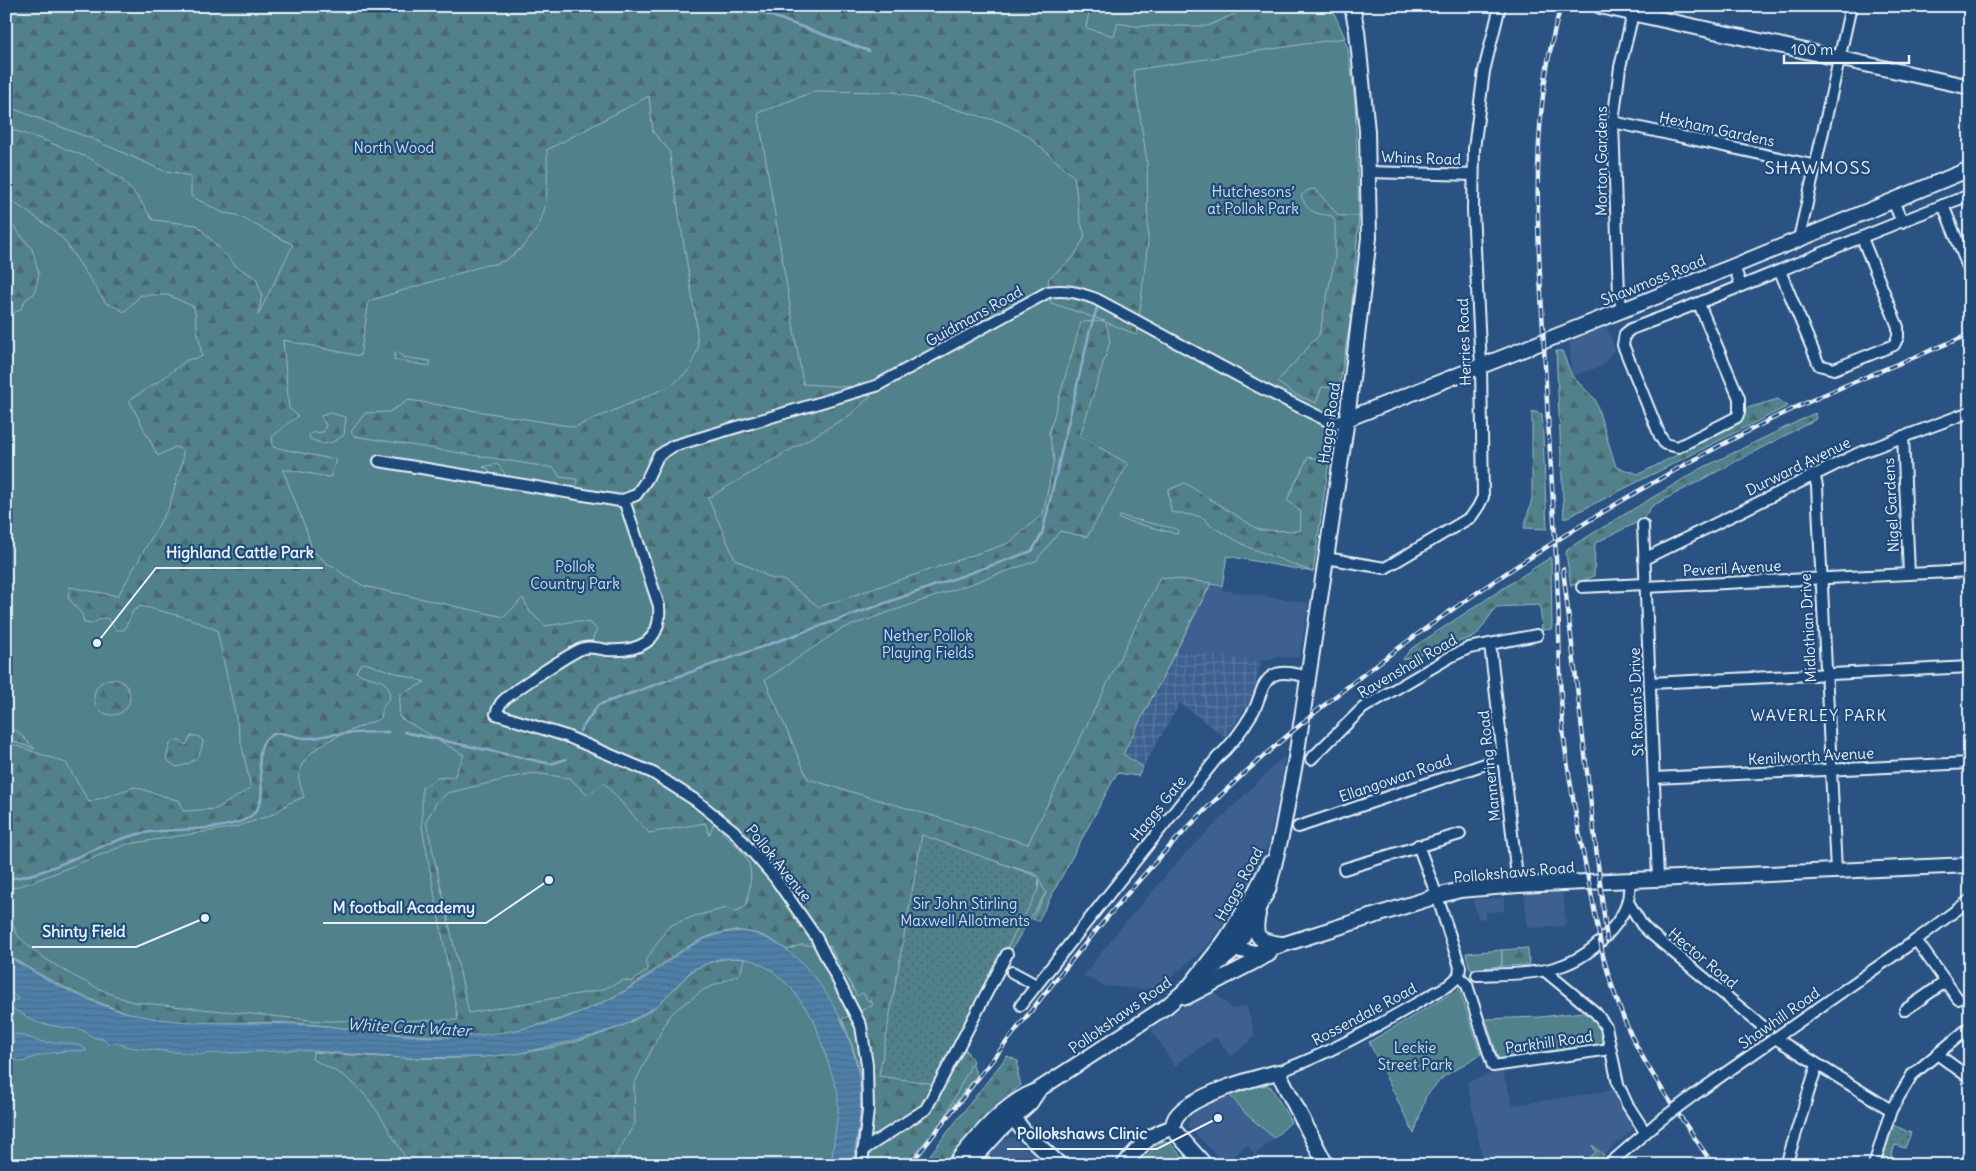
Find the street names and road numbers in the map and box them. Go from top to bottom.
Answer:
street label: Morton Gardens [1592,106,1611,216]
street label: Hexham Gardens [1657,107,1777,151]
street label: Whins Road [1381,147,1461,169]
street label: Shawmoss Road [1598,250,1708,310]
street label: Guidmans Road [922,281,1026,350]
street label: Herries Road [1453,298,1475,386]
street label: Haggs Road [1314,381,1344,465]
street label: Durward Avenue [1742,432,1854,500]
street label: Nigel Gardens [1879,457,1903,553]
street label: Peveril Avenue [1682,556,1782,580]
street label: Midlothian Drive [1796,573,1820,683]
street label: Ravenshall Road [1354,630,1460,702]
street label: St Ronan's Drive [1625,647,1647,757]
street label: Mannering Road [1474,709,1504,822]
street label: Kenilworth Avenue [1747,743,1875,769]
street label: Ellangowan Road [1336,750,1454,806]
street label: Haggs Gate [1126,771,1190,845]
street label: Pollok Avenue [742,821,816,905]
street label: Haggs Road [1211,844,1267,924]
street label: Pollokshaws Road [1453,857,1575,887]
street label: Hector Road [1664,923,1742,993]
street label: Pollokshaws Road [1065,972,1175,1058]
street label: Rossendale Road [1308,978,1420,1050]
street label: Shawhill Road [1735,983,1823,1053]
street label: Parkhill Road [1504,1026,1594,1058]

